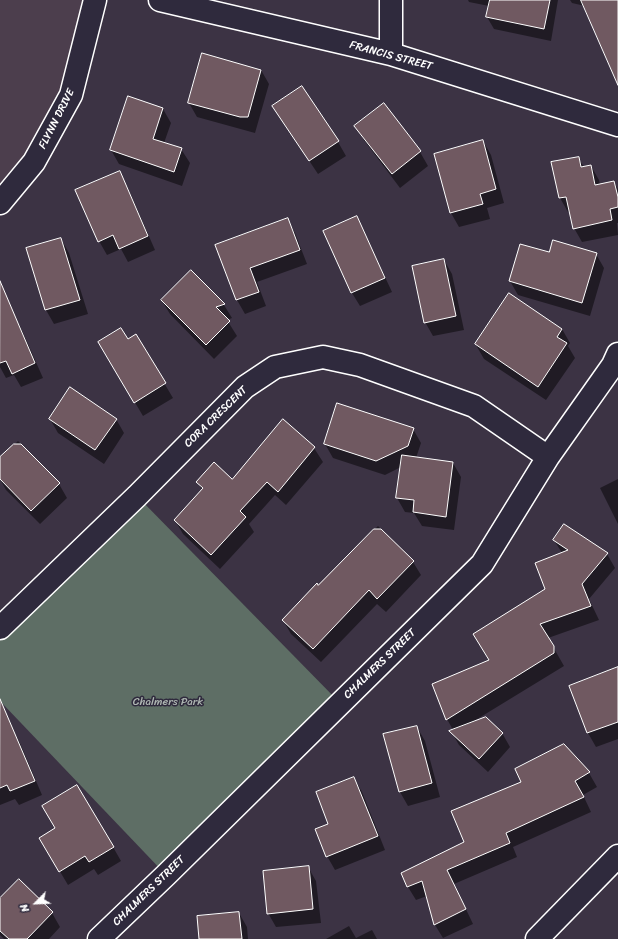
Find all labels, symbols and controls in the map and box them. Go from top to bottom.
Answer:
street label: FRANCIS STREET [348,39,434,73]
street label: FLYNN DRIVE [36,87,78,151]
street label: CORA CRESCENT [182,384,250,450]
street label: CHALMERS STREET [341,626,419,702]
park label: Chalmers Park [133,695,203,709]
street label: CHALMERS STREET [110,853,188,929]
north arrow [16,883,56,923]
text: N [14,901,35,915]

